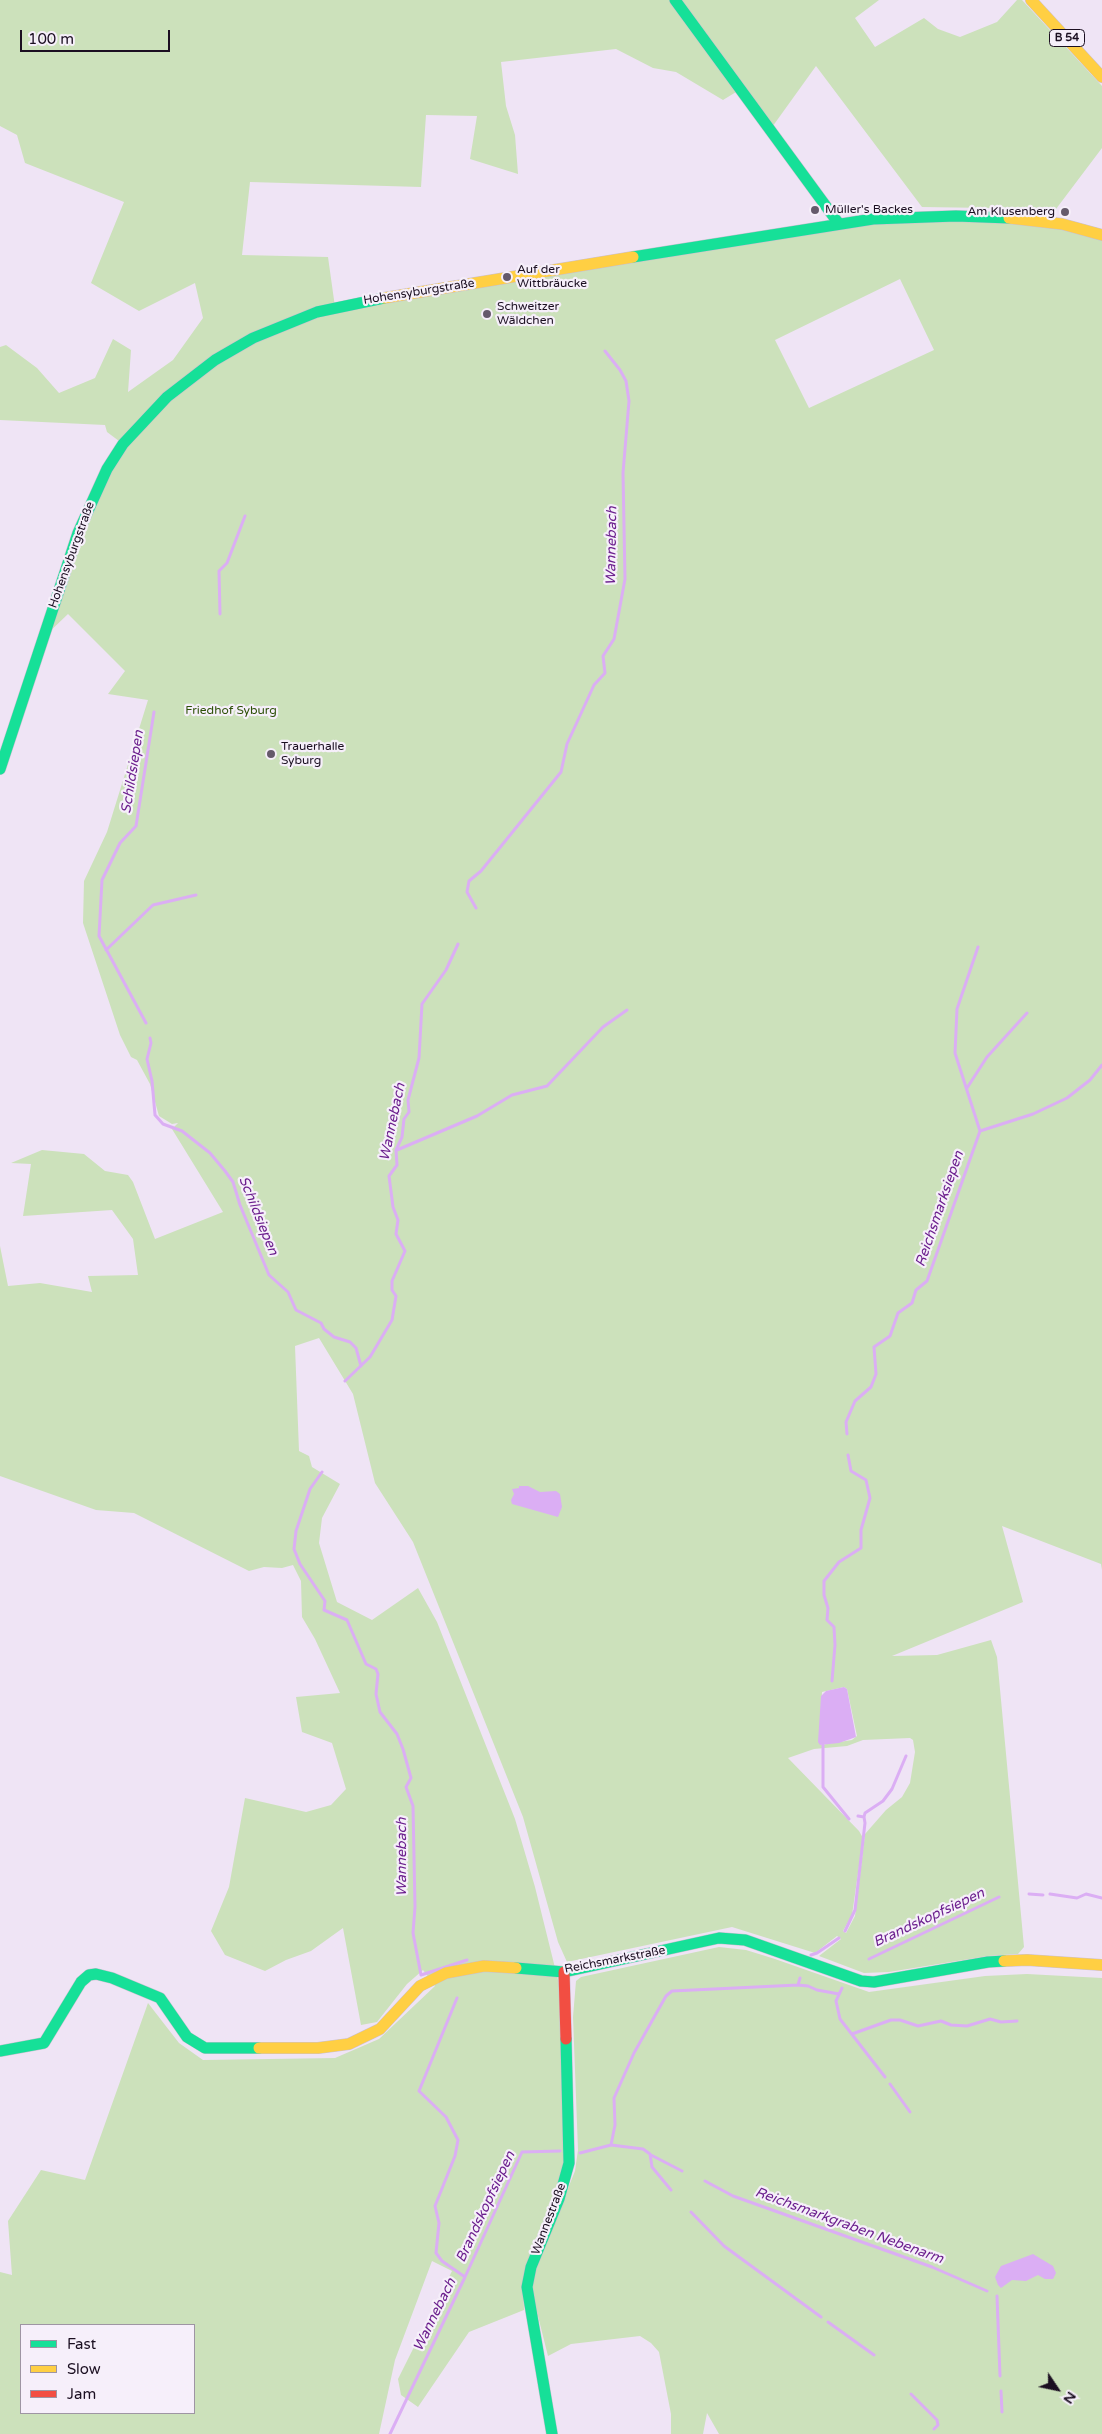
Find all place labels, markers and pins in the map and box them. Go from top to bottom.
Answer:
place label: Müller's Backes [825,203,913,217]
marker: Müller's Backes [809,204,821,216]
place label: Am Klusenberg [967,205,1055,219]
marker: Am Klusenberg [1059,206,1071,218]
place label: Auf der Wittbräucke [517,263,587,291]
marker: Auf der Wittbräucke [501,271,513,283]
place label: Schweitzer Wäldchen [497,300,559,328]
marker: Schweitzer Wäldchen [481,308,493,320]
place label: Trauerhalle Syburg [281,740,344,768]
marker: Trauerhalle Syburg [265,748,277,760]

